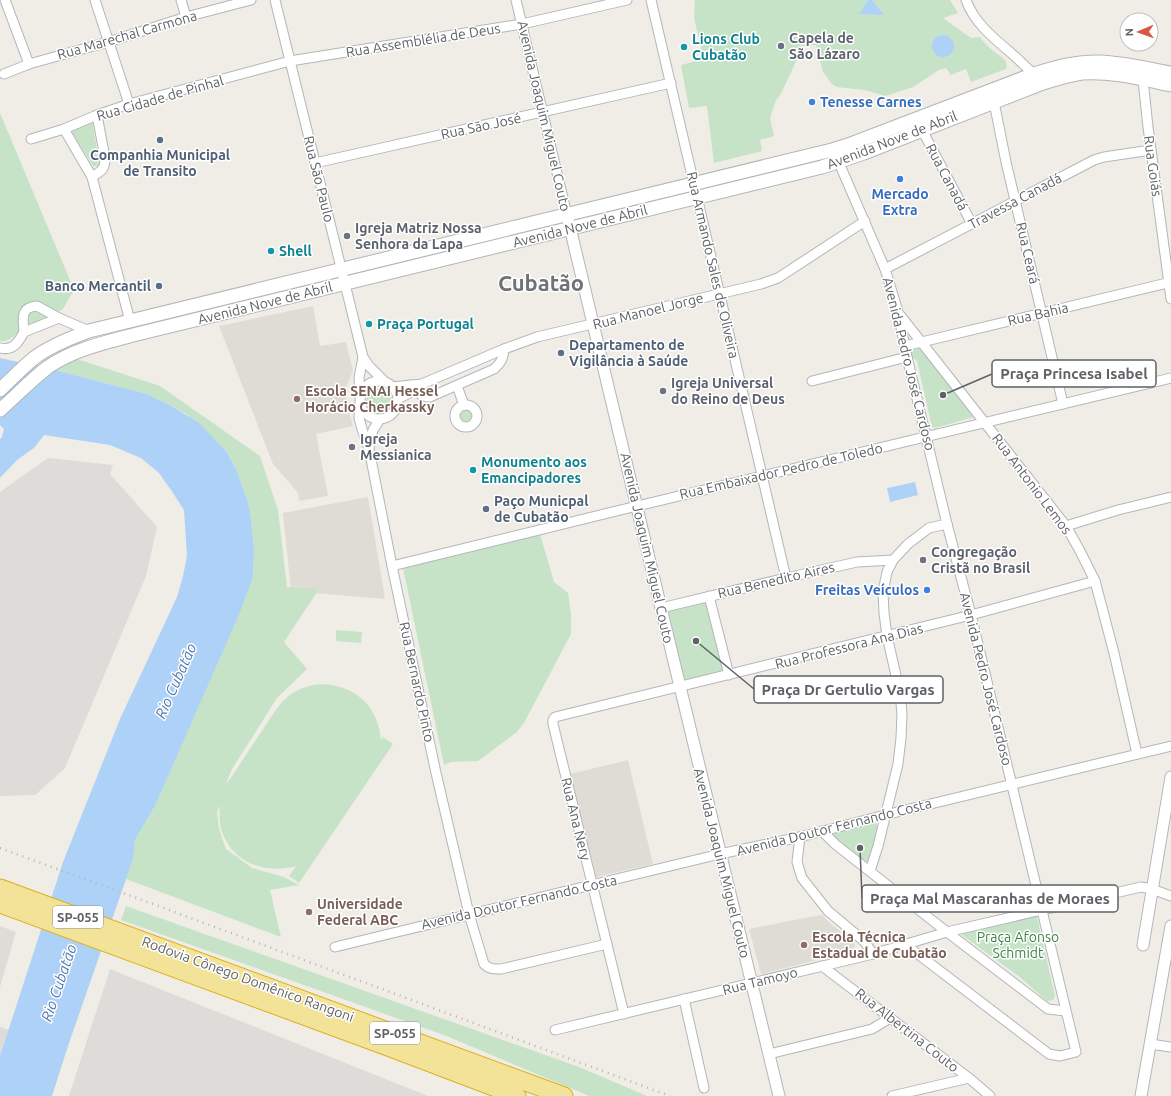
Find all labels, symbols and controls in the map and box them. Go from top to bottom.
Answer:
street label: Rua Marechal Carmona [55,7,199,63]
north arrow [1119,12,1159,52]
street label: Avenida Joaquim Miguel Couto [514,19,574,213]
street label: Rua Assemblélia de Deus [345,20,501,60]
text: N [1123,28,1135,37]
place label: Capela de São Lázaro [789,30,860,62]
place label: Lions Club Cubatão [692,31,760,63]
marker: Capela de São Lázaro [776,41,786,51]
marker: Lions Club Cubatão [679,42,689,52]
street label: Rua Cidade de Pinhal [95,72,226,124]
place label: Tenesse Carnes [820,94,922,110]
marker: Tenesse Carnes [807,97,817,107]
street label: Avenida Nove de Abril [825,108,960,172]
street label: Rua São José [439,110,523,142]
street label: Rua São Paulo [301,134,337,224]
marker: Companhia Municipal de Transito [155,135,165,145]
street label: Rua Goiás [1141,135,1165,197]
street label: Rua Canadá [923,141,971,213]
place label: Companhia Municipal de Transito [90,147,230,179]
street label: Rua Armando Sales de Oliveira [684,170,742,360]
street label: Travessa Canadá [966,170,1064,232]
marker: Mercado Extra [895,174,905,184]
place label: Mercado Extra [871,186,929,218]
street label: Avenida Nove de Abril [511,201,649,250]
place label: Igreja Matriz Nossa Senhora da Lapa [355,220,482,252]
street label: Rua Ceará [1013,220,1043,286]
marker: Igreja Matriz Nossa Senhora da Lapa [342,231,352,241]
place label: Shell [279,243,312,259]
marker: Shell [266,246,276,256]
district label: Cubatão [498,270,584,295]
street label: Avenida Pedro José Cardoso [880,276,938,452]
place label: Banco Mercantil [45,278,151,294]
street label: Avenida Nove de Abril [196,278,334,327]
marker: Banco Mercantil [154,281,164,291]
street label: Rua Manoel Jorge [591,290,705,332]
street label: Rua Bahia [1006,299,1070,329]
place label: Praça Portugal [377,316,474,333]
marker: Praça Portugal [364,319,374,329]
place label: Departamento de Vigilância à Saúde [569,337,688,369]
marker: Departamento de Vigilância à Saúde [556,348,566,358]
callout: Praça Princesa Isabel [992,360,1156,387]
text: Praça Princesa Isabel [1000,365,1148,383]
place label: Igreja Universal do Reino de Deus [671,375,785,407]
place label: Escola SENAI Hessel Horácio Cherkassky [305,383,438,415]
marker: Igreja Universal do Reino de Deus [658,386,668,396]
marker: Escola SENAI Hessel Horácio Cherkassky [292,394,302,404]
place label: Igreja Messianica [360,431,432,463]
street label: Rua Antonio Lemos [989,431,1075,537]
street label: Rua Embaixador Pedro de Toledo [678,440,884,502]
marker: Igreja Messianica [347,442,357,452]
street label: Avenida Joaquim Miguel Couto [617,451,677,645]
place label: Monumento aos Emancipadores [481,454,587,486]
marker: Monumento aos Emancipadores [468,465,478,475]
place label: Paço Municpal de Cubatão [494,493,588,525]
marker: Paço Municpal de Cubatão [481,504,491,514]
place label: Congregação Cristã no Brasil [931,544,1030,576]
marker: Congregação Cristã no Brasil [918,555,928,565]
street label: Rua Benedito Aires [716,559,836,601]
place label: Freitas Veículos [815,582,919,598]
marker: Freitas Veículos [922,585,932,595]
street label: Avenida Pedro José Cardoso [957,591,1015,767]
street label: Rua Bernardo Pinto [396,620,438,744]
street label: Rua Professora Ana Dias [773,620,925,672]
water label: Rio Cubatão [151,641,200,721]
callout: Praça Dr Gertulio Vargas [754,676,943,703]
text: Praça Dr Gertulio Vargas [761,681,935,699]
street label: Avenida Joaquim Miguel Couto [691,766,753,960]
street label: Rua Ana Nery [558,776,594,862]
street label: Avenida Doutor Fernando Costa [735,795,933,859]
street label: Avenida Doutor Fernando Costa [420,872,618,932]
callout: Praça Mal Mascaranhas de Moraes [862,885,1118,912]
text: Praça Mal Mascaranhas de Moraes [870,890,1110,908]
place label: Universidade Federal ABC [317,896,403,928]
road number: SP-055 [53,906,103,928]
marker: Universidade Federal ABC [304,907,314,917]
place label: Escola Técnica Estadual de Cubatão [812,929,947,961]
park label: Praça Afonso Schmidt [977,929,1059,961]
street label: Rodovia Cônego Domênico Rangoni [140,933,356,1025]
marker: Escola Técnica Estadual de Cubatão [799,940,809,950]
water label: Rio Cubatão [37,942,80,1024]
street label: Rua Tamoyo [721,964,799,998]
street label: Rua Albertina Couto [852,985,962,1075]
road number: SP-055 [370,1022,420,1044]

